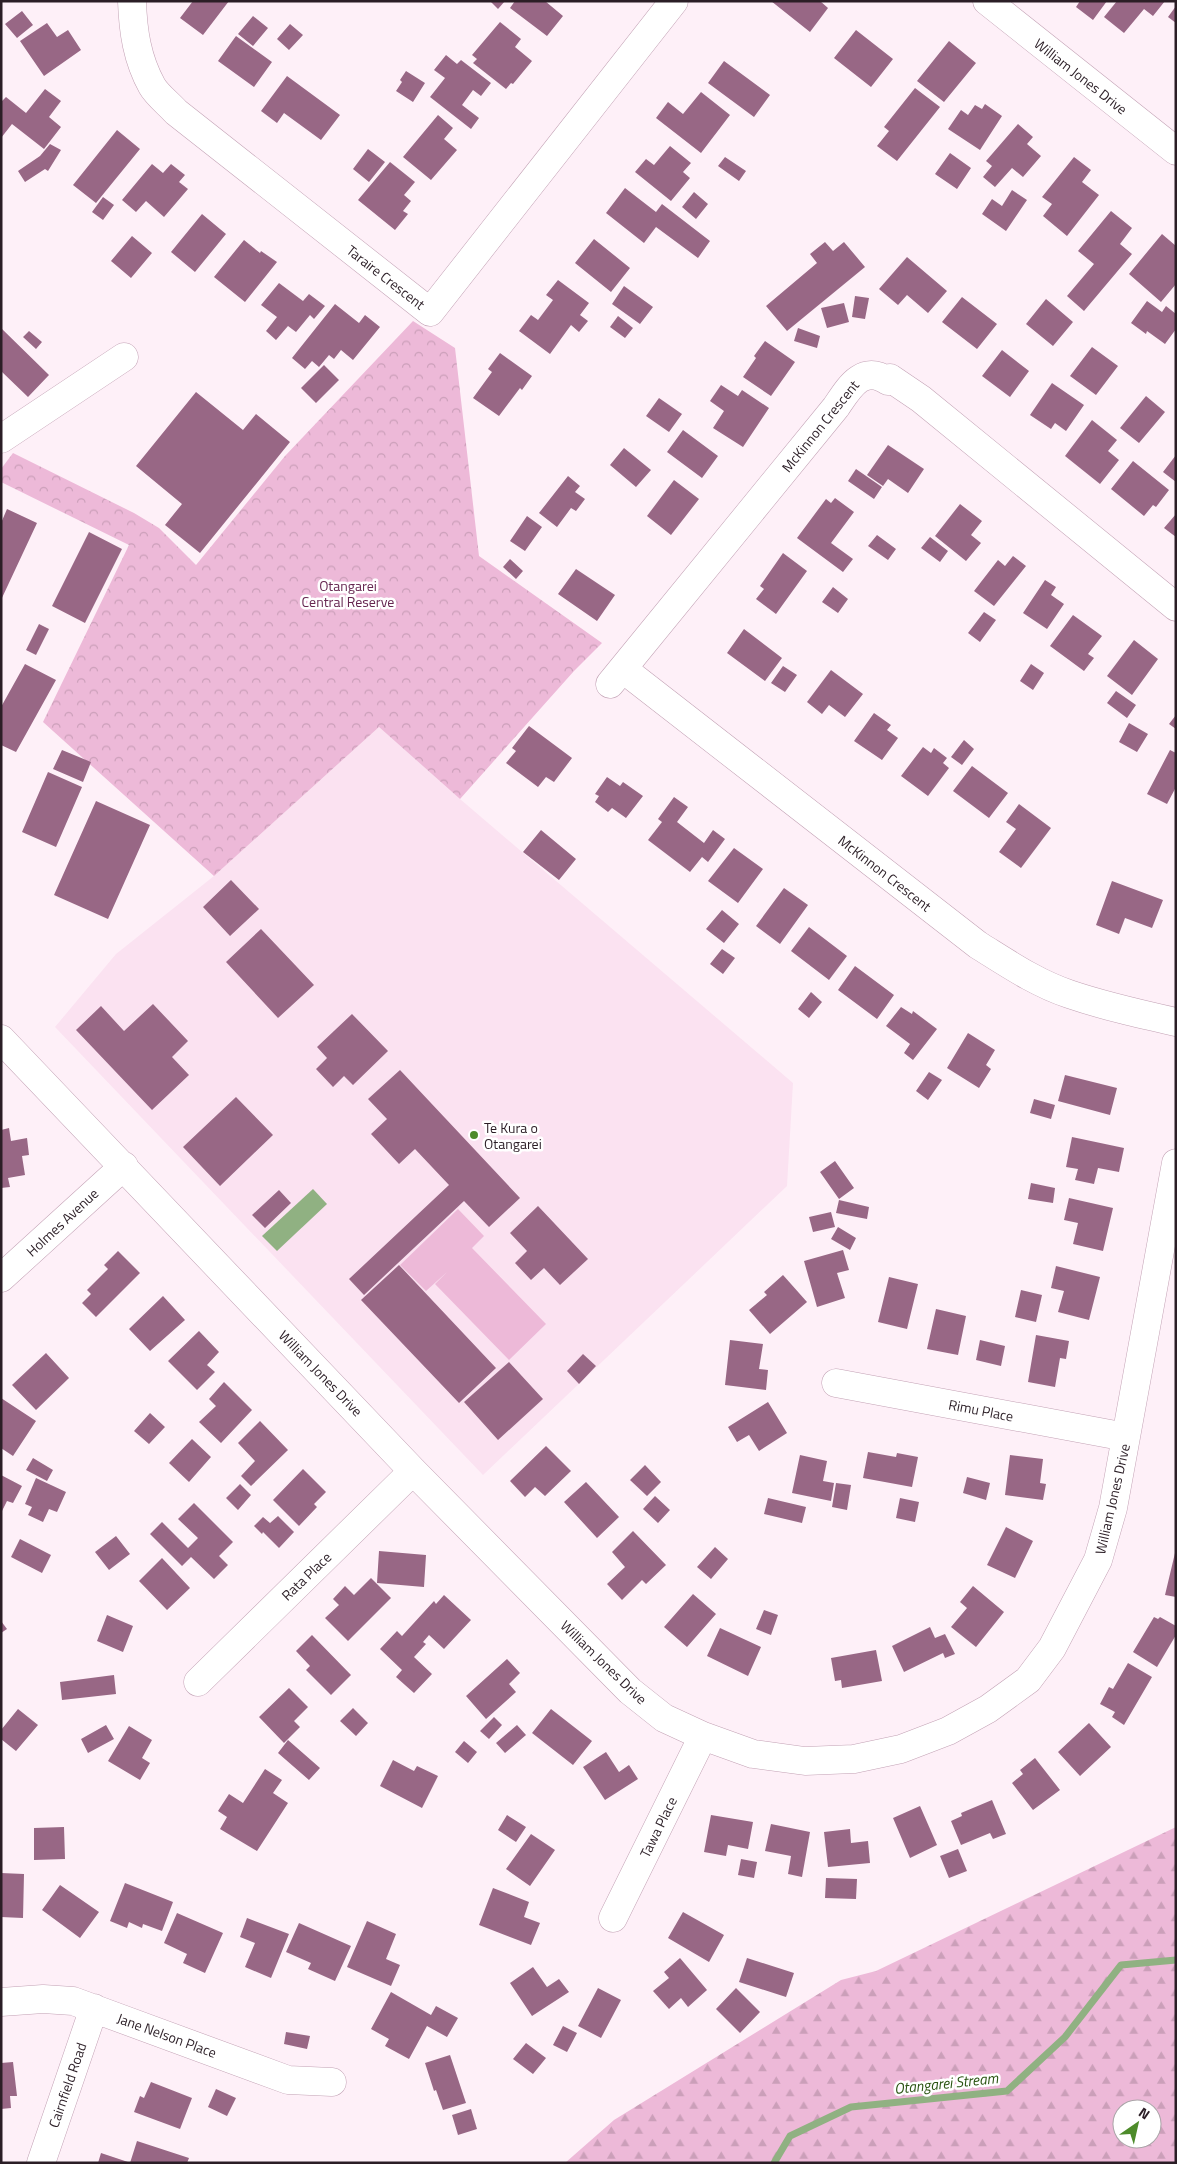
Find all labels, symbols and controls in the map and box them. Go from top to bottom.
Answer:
street label: William Jones Drive [1030,33,1132,119]
street label: Taraire Crescent [342,240,430,314]
street label: McKinnon Crescent [776,375,864,477]
park label: Otangarei Central Reserve [302,575,394,612]
street label: McKinnon Crescent [834,830,936,916]
place label: Te Kura o Otangarei [484,1117,542,1154]
marker: Te Kura o Otangarei [468,1129,480,1141]
street label: Holmes Avenue [21,1183,103,1261]
street label: William Jones Drive [274,1325,368,1421]
street label: Rimu Place [947,1393,1015,1427]
street label: William Jones Drive [1089,1442,1135,1556]
street label: Rata Place [276,1547,336,1605]
street label: William Jones Drive [556,1615,652,1709]
street label: Tawa Place [634,1793,682,1861]
street label: Jane Nelson Place [114,2007,220,2063]
street label: Cairnfield Road [43,2040,91,2130]
water label: Otangarei Stream [893,2066,999,2100]
north arrow [1112,2099,1162,2149]
text: N [1135,2101,1154,2124]

